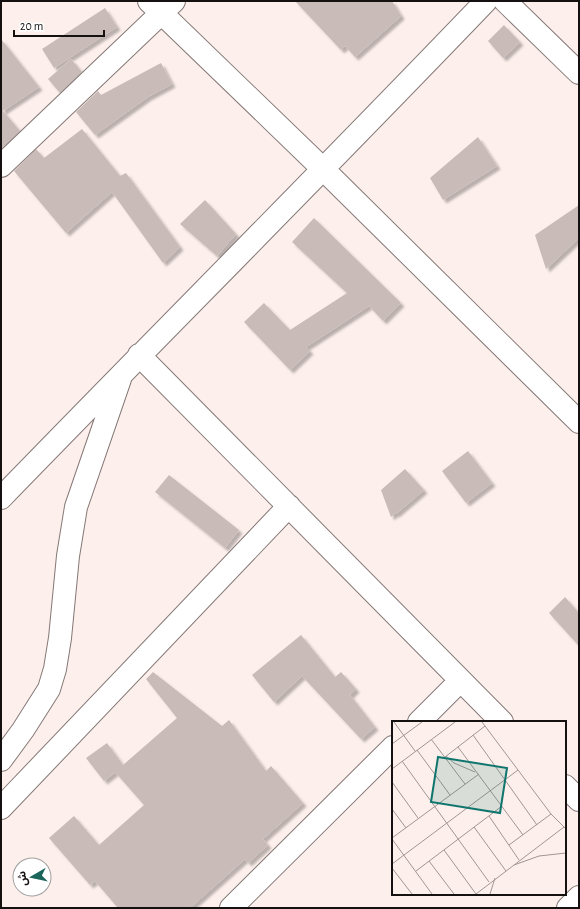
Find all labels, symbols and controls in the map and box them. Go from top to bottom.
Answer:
scale bar [14,12,104,38]
text: 20 m [20,20,43,32]
inset map [392,721,566,895]
north arrow [12,857,52,897]
text: ش [16,870,30,887]

